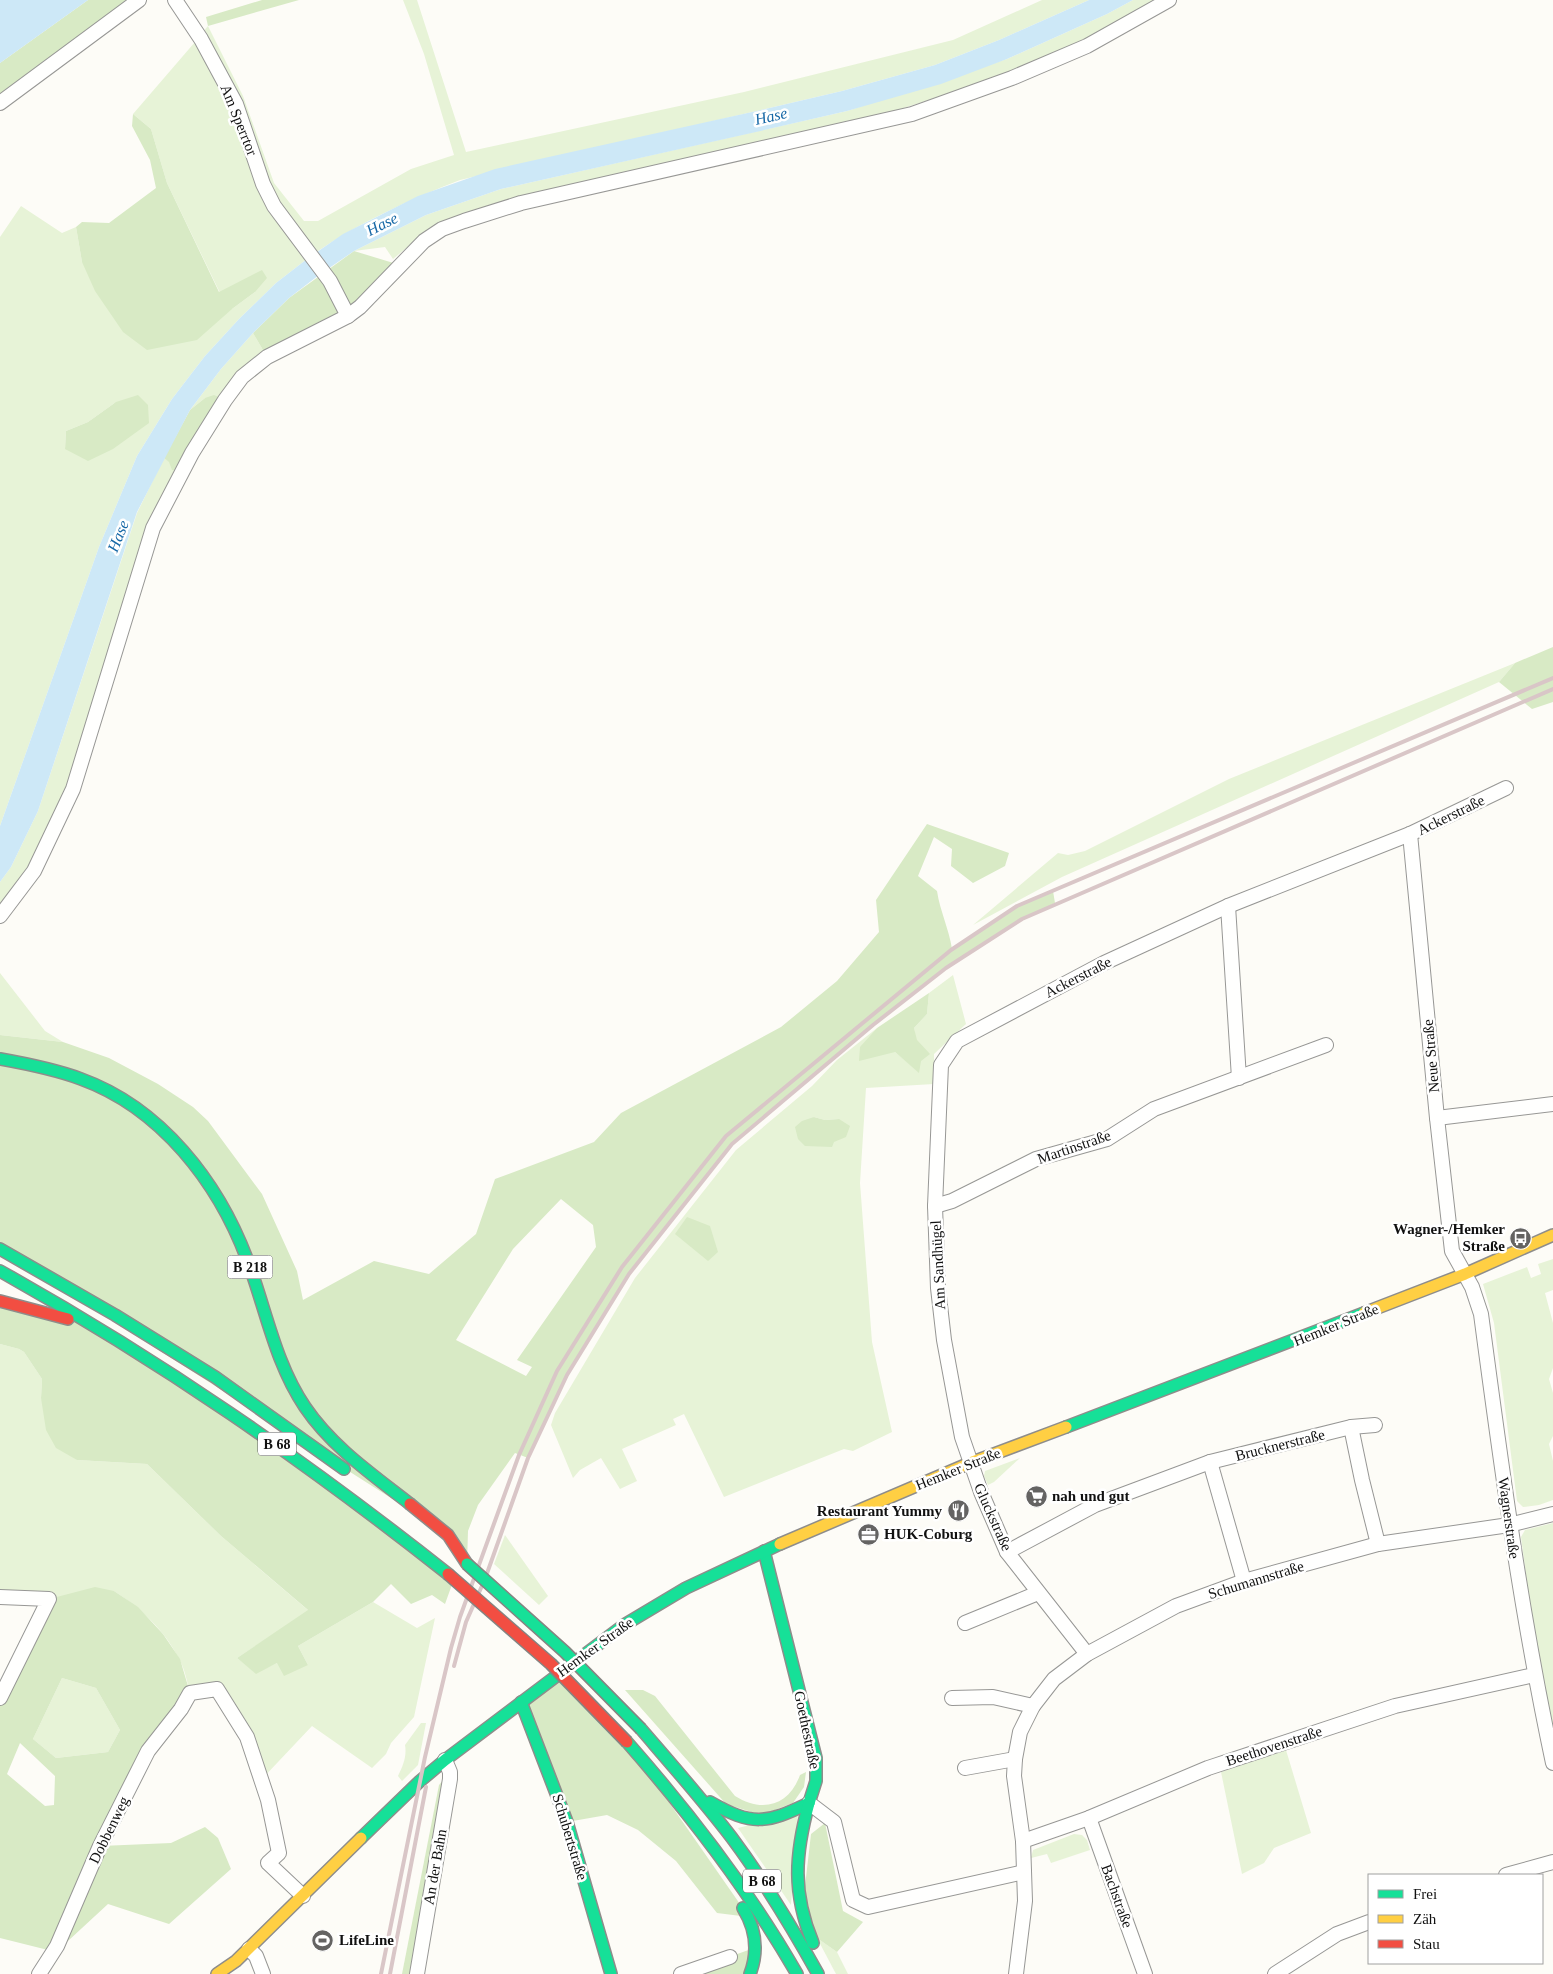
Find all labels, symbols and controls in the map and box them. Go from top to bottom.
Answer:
street label: Am Sperrtor [217,82,261,158]
water label: Hase [752,104,789,128]
water label: Hase [363,209,401,239]
water label: Hase [104,518,132,555]
street label: Ackerstraße [1415,792,1487,838]
street label: Ackerstraße [1042,953,1114,1001]
street label: Neue Straße [1420,1018,1442,1093]
street label: Martinstraße [1035,1127,1113,1167]
street label: Am Sandhügel [928,1220,948,1310]
place label: Wagner-/Hemker Straße [1393,1221,1505,1254]
bus stop icon: Wagner-/Hemker Straße [1509,1226,1533,1250]
road number: B 218 [228,1256,272,1278]
street label: Hemker Straße [1291,1301,1381,1349]
street label: Brucknerstraße [1234,1426,1327,1464]
road number: B 68 [258,1432,296,1456]
street label: Hemker Straße [913,1445,1003,1493]
street label: Wagnerstraße [1495,1476,1523,1560]
street label: Gluckstraße [971,1481,1015,1554]
supermarket icon: nah und gut [1024,1484,1048,1508]
place label: nah und gut [1052,1488,1130,1504]
restaurant icon: Restaurant Yummy [946,1499,970,1523]
place label: Restaurant Yummy [817,1503,942,1519]
office icon: HUK-Coburg [856,1522,880,1546]
place label: HUK-Coburg [884,1526,973,1542]
street label: Schumannstraße [1206,1558,1306,1602]
street label: Hemker Straße [554,1614,637,1680]
street label: Goethestraße [791,1690,823,1771]
street label: Beethovenstraße [1224,1723,1324,1769]
street label: Schubertstraße [549,1792,591,1882]
street label: Dobbenweg [86,1793,132,1866]
street label: An der Bahn [420,1827,450,1906]
street label: Bachstraße [1098,1862,1136,1930]
road number: B 68 [743,1870,781,1892]
legend [1368,1874,1543,1964]
text: Frei [1413,1886,1437,1902]
text: Zäh [1413,1911,1437,1927]
sports icon: LifeLine [311,1928,335,1952]
place label: LifeLine [339,1932,394,1948]
text: Stau [1413,1936,1440,1952]

